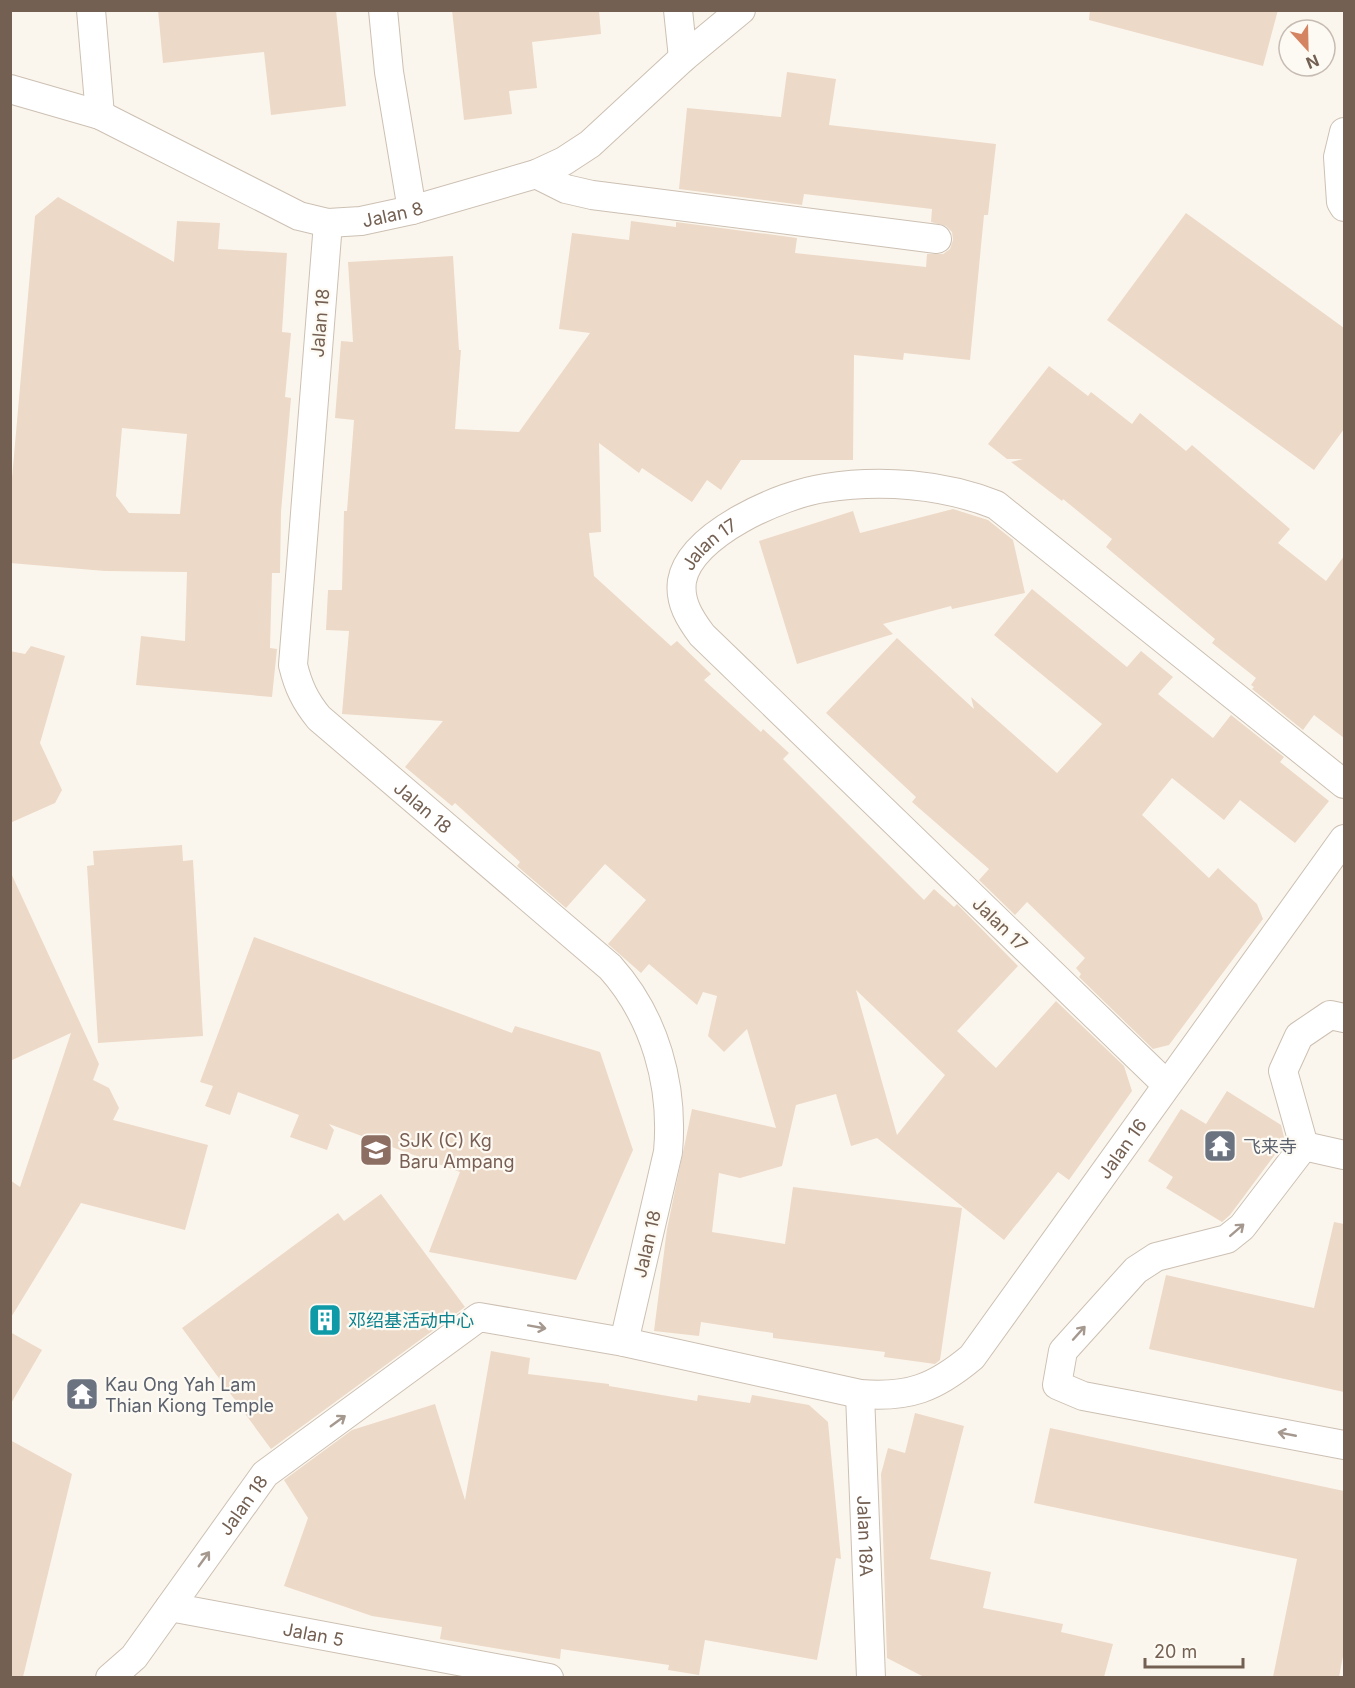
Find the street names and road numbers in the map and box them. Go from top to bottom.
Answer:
street label: Jalan 8 [360,197,425,231]
street label: Jalan 18 [307,288,333,358]
street label: Jalan 17 [677,513,740,574]
street label: Jalan 18 [390,777,456,838]
street label: Jalan 17 [968,893,1032,955]
street label: Jalan 16 [1093,1114,1151,1182]
street label: Jalan 18 [629,1208,665,1280]
street label: Jalan 18 [214,1471,272,1539]
street label: Jalan 18A [853,1495,878,1577]
street label: Jalan 5 [281,1618,346,1650]

